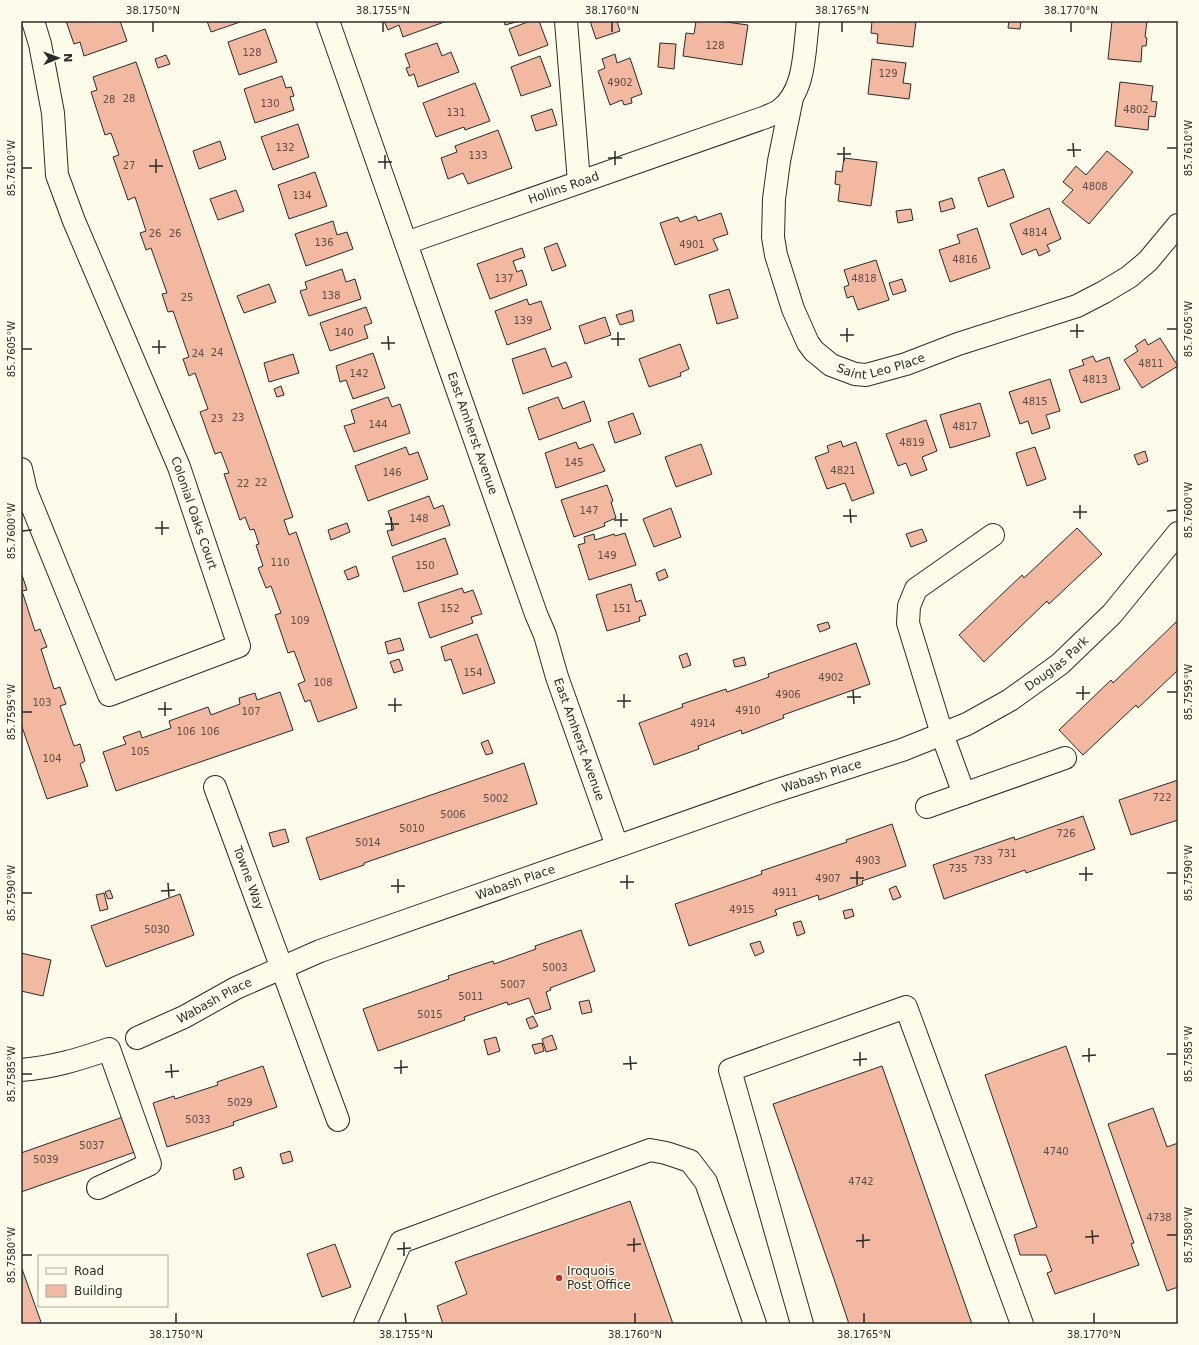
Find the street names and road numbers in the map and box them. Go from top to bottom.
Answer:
street label: Hollins Road [526,169,601,207]
street label: Saint Leo Place [835,350,927,382]
street label: East Amherst Avenue [445,370,501,497]
street label: Colonial Oaks Court [168,455,220,572]
street label: Douglas Park [1022,633,1091,694]
street label: East Amherst Avenue [551,676,607,802]
street label: Wabash Place [780,757,863,795]
street label: Towne Way [230,843,267,912]
street label: Wabash Place [474,862,557,903]
street label: Wabash Place [175,975,254,1026]

